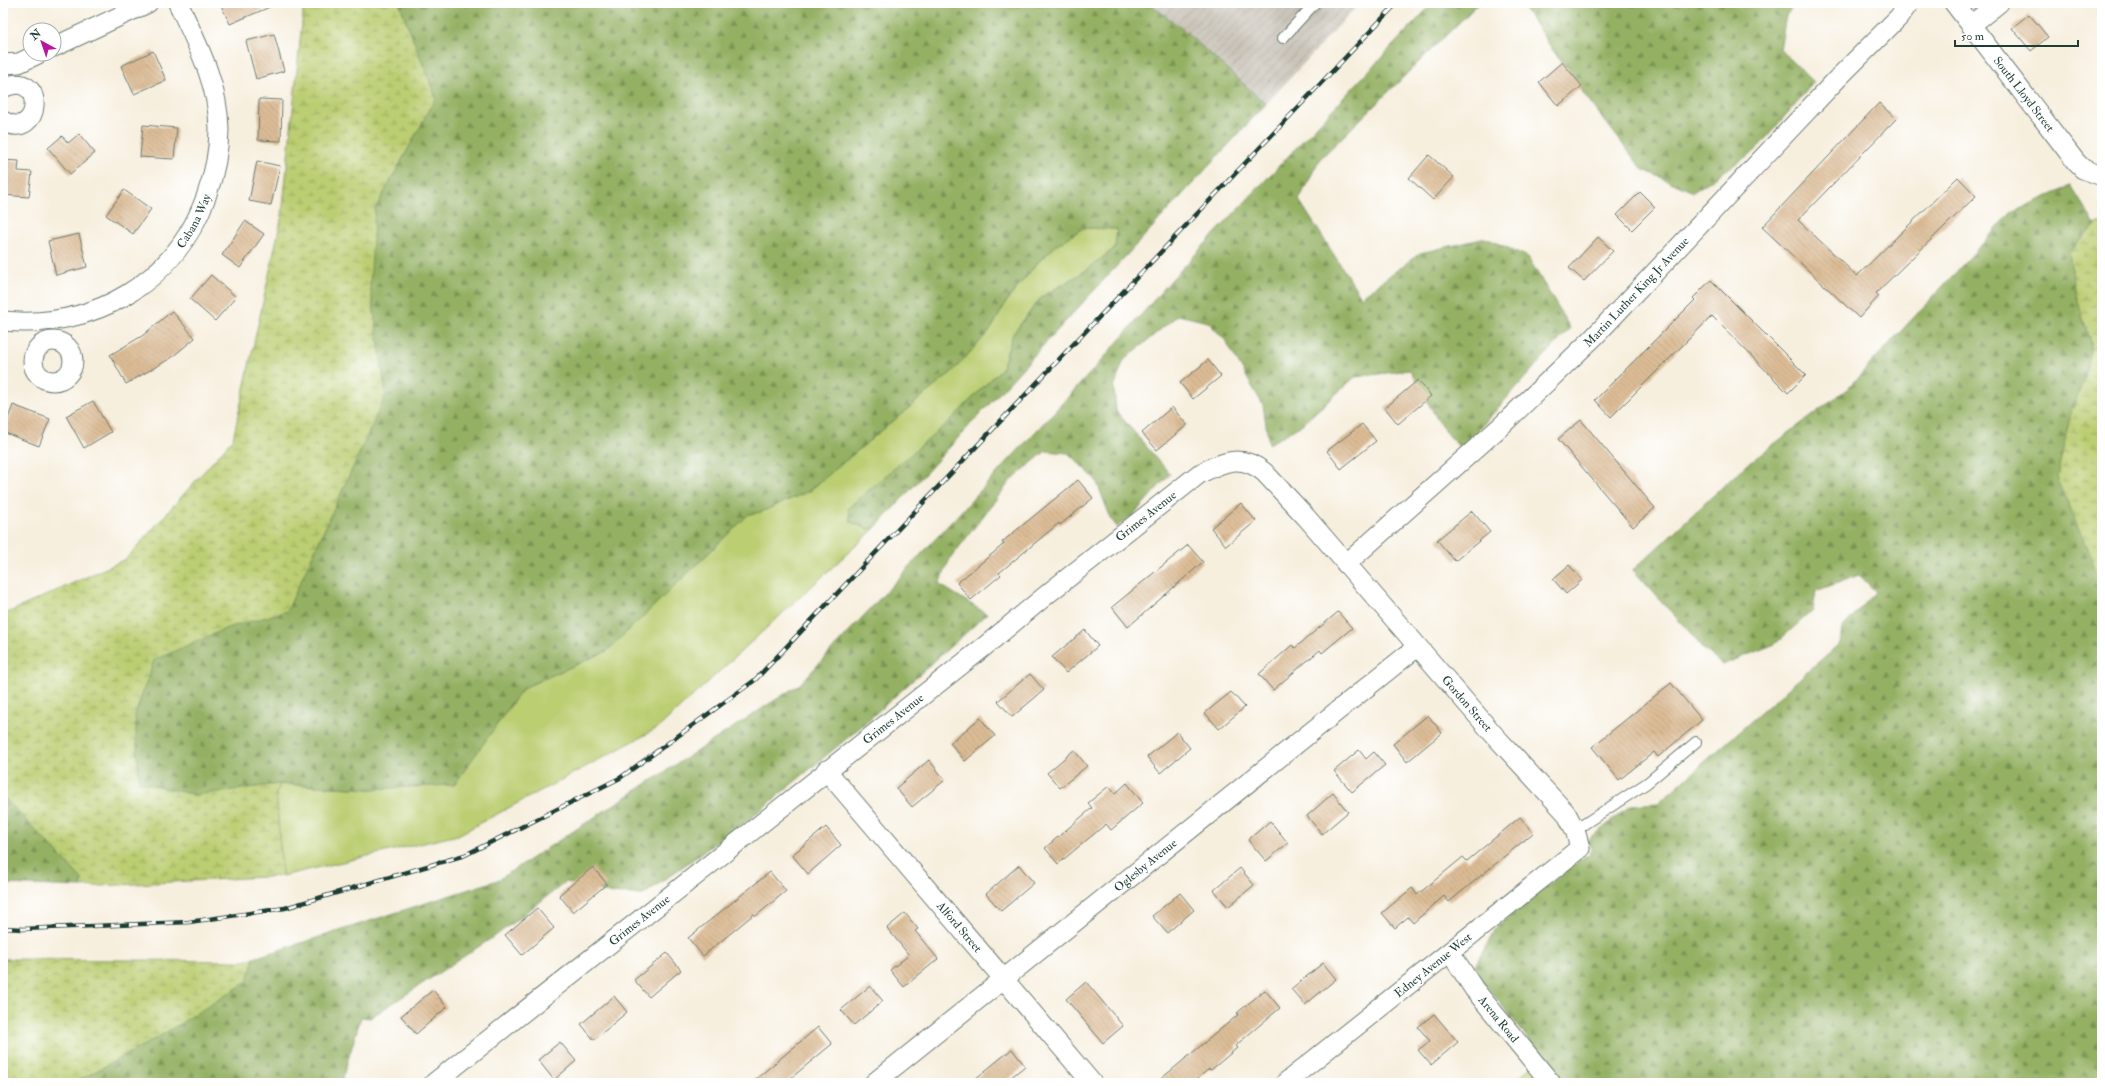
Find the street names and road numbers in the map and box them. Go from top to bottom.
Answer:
street label: South Lloyd Street [1990,54,2057,135]
street label: Cabana Way [174,191,215,251]
street label: Martin Luther King Jr Avenue [1581,234,1692,351]
street label: Grimes Avenue [1113,488,1180,545]
street label: Gordon Street [1438,673,1495,735]
street label: Grimes Avenue [860,691,927,748]
street label: Oglesby Avenue [1111,836,1180,895]
street label: Grimes Avenue [606,892,673,949]
street label: Alford Street [933,898,985,956]
street label: Edney Avenue West [1392,930,1475,1001]
street label: Arena Road [1474,992,1522,1046]

